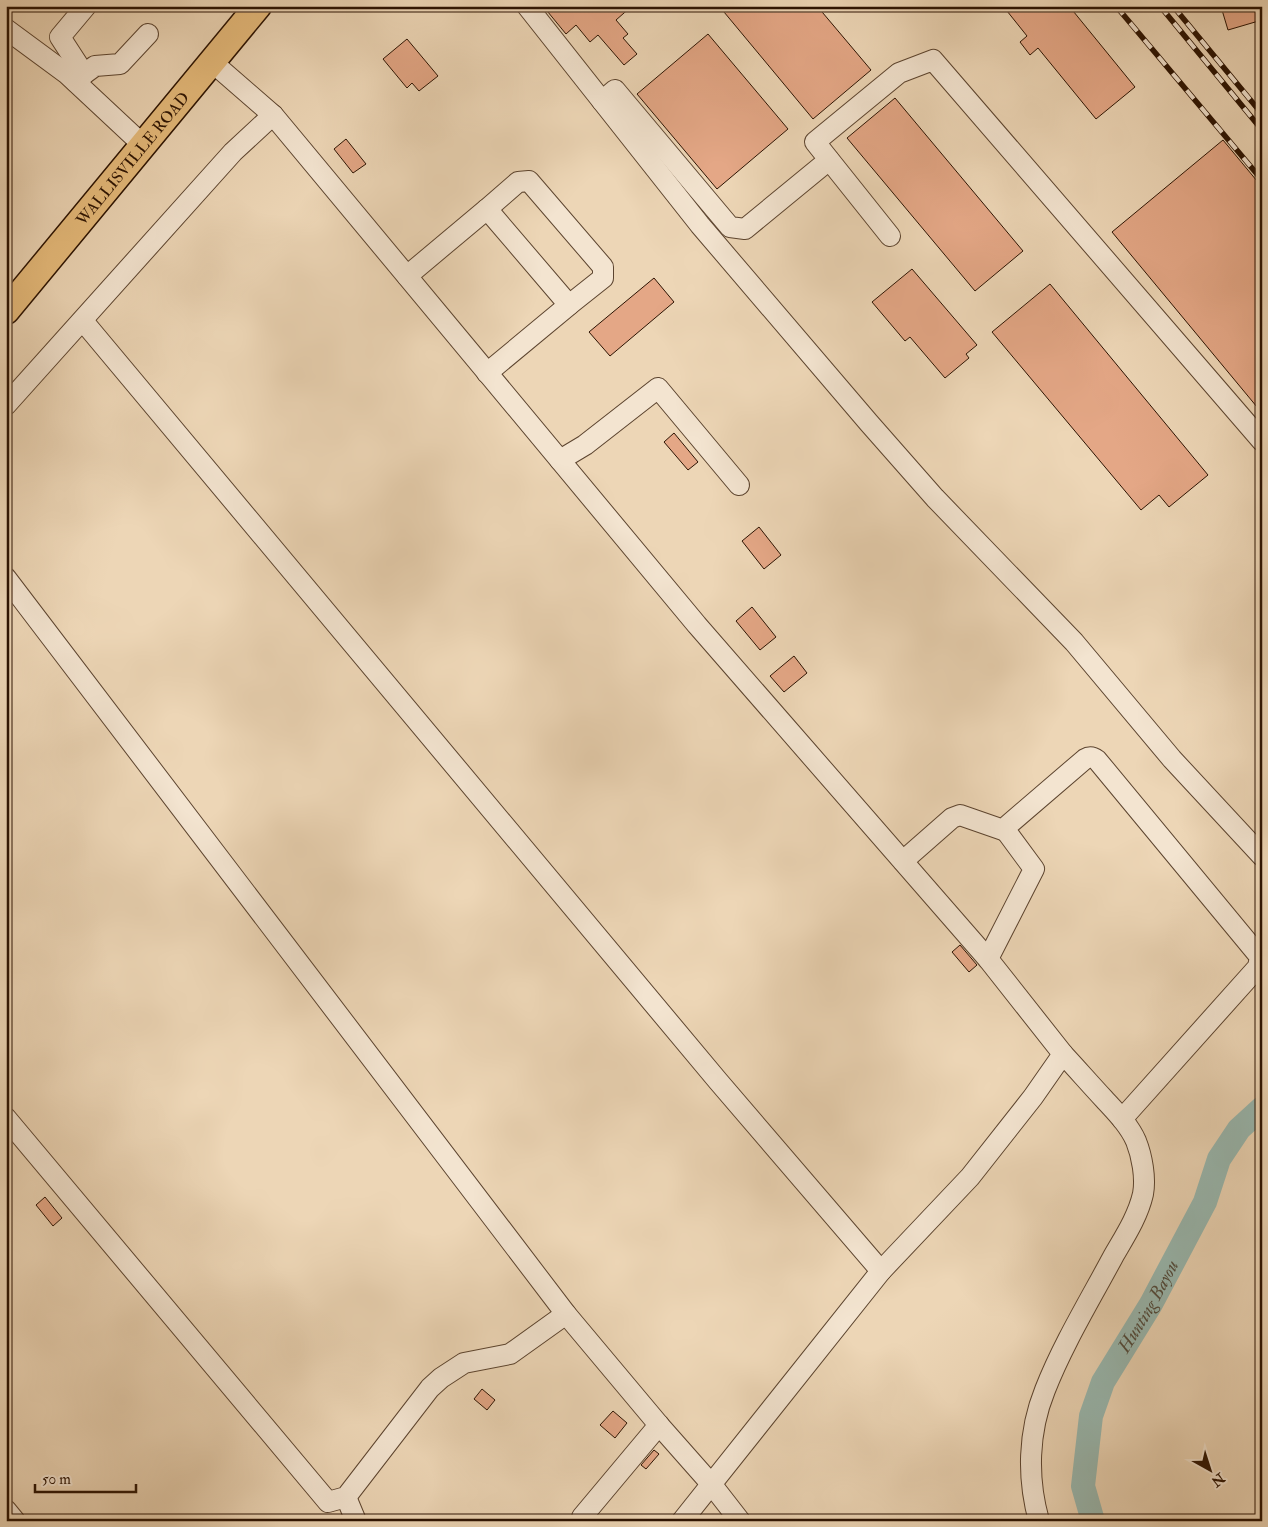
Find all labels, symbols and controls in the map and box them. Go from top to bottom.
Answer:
street label: WALLISVILLE ROAD [71,88,194,231]
water label: Hunting Bayou [1112,1256,1184,1358]
north arrow [1186,1444,1236,1494]
scale bar [35,1462,136,1494]
text: N [1207,1469,1229,1491]
text: 50 m [42,1470,71,1489]

